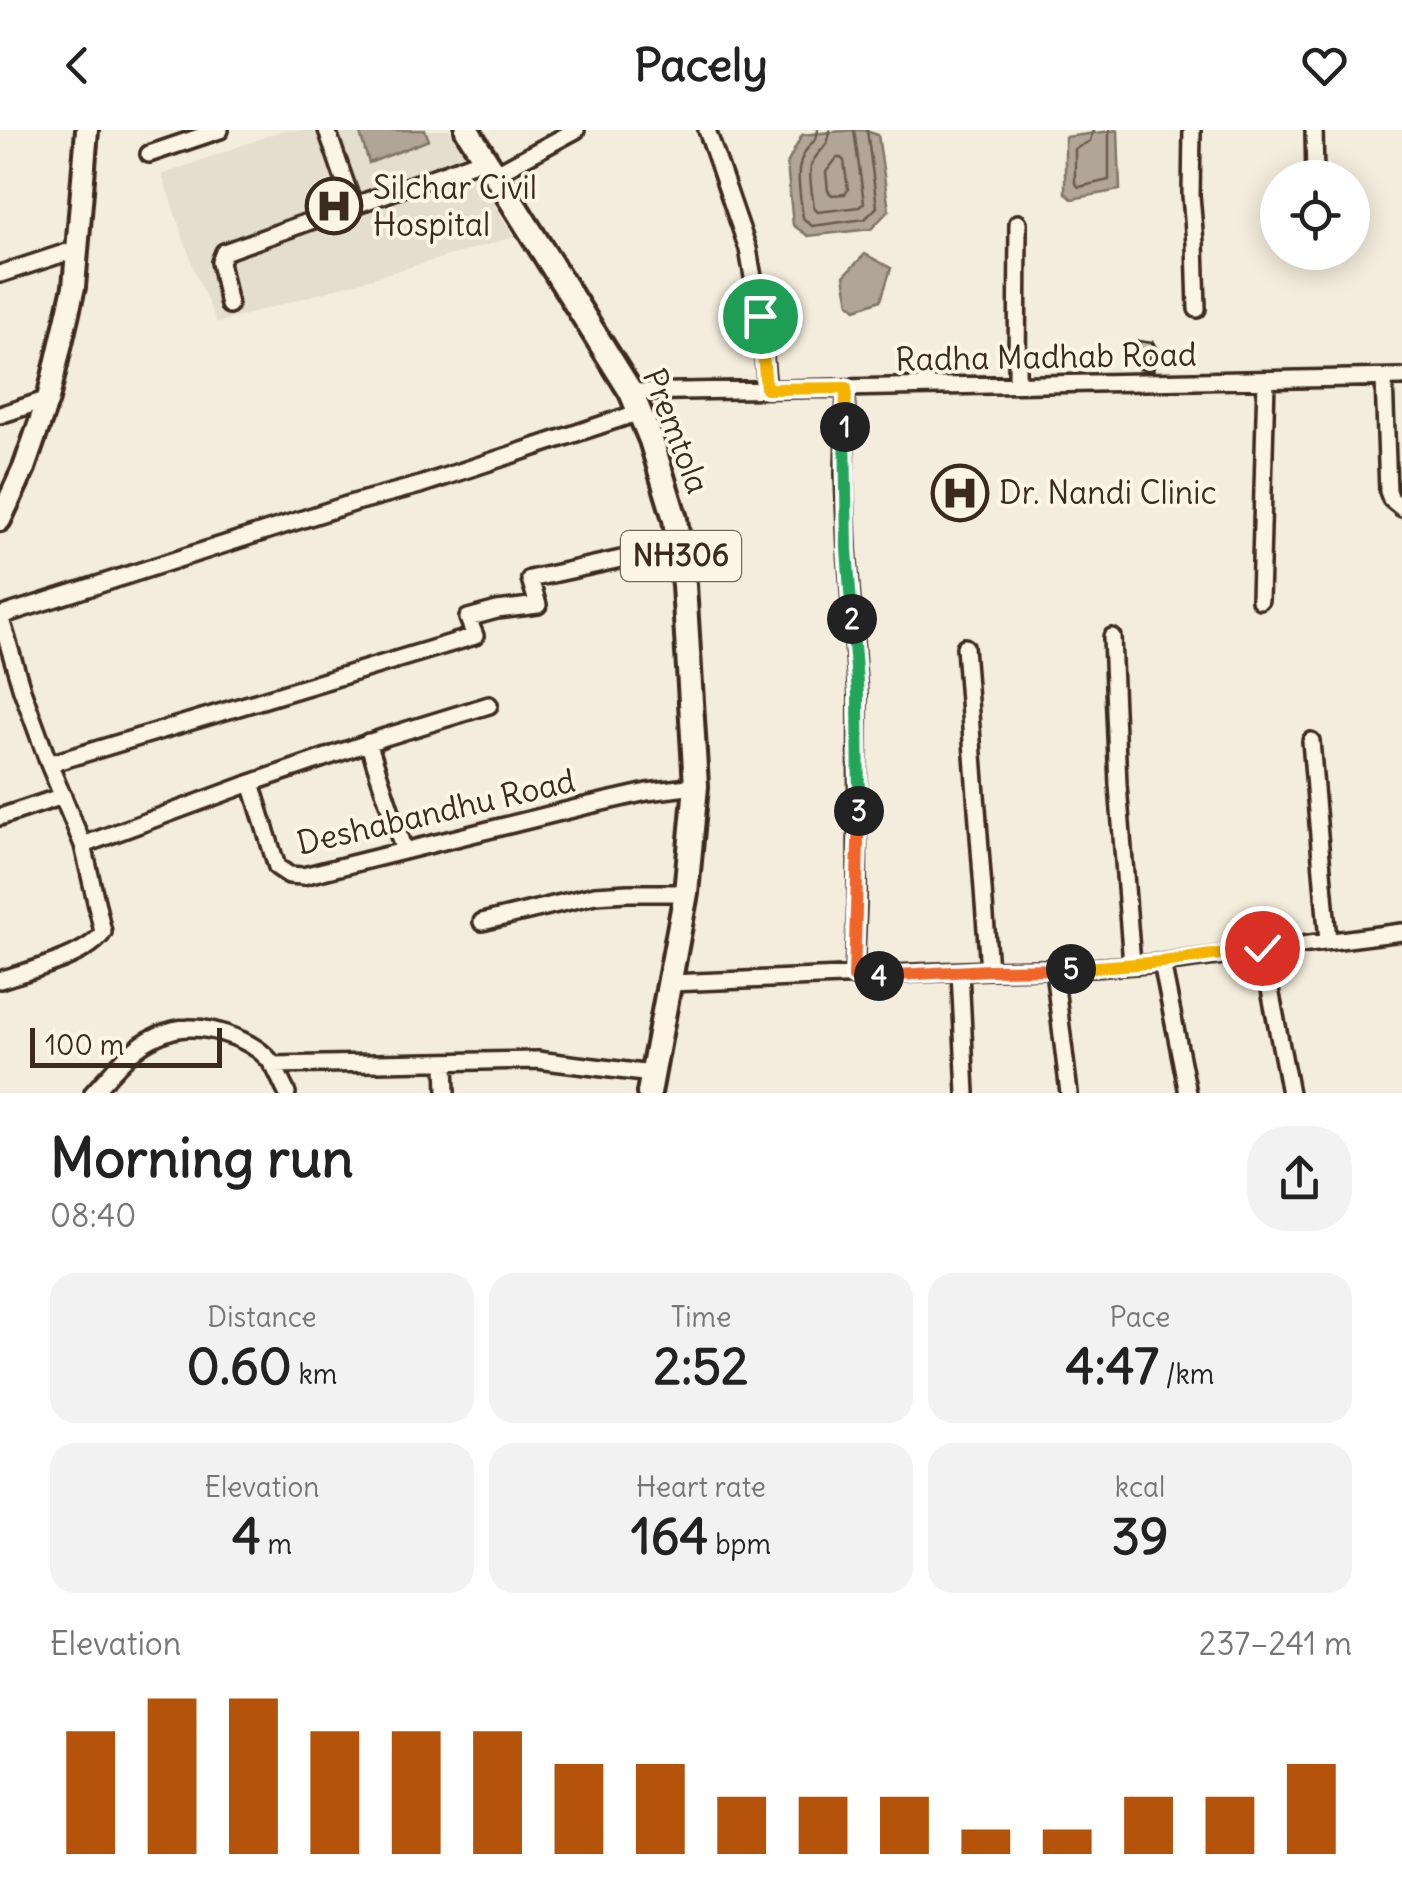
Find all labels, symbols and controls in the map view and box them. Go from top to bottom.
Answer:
text: Pacely [634,37,768,93]
icon: back [50,38,105,93]
icon: heart [1297,38,1352,93]
map controls [1260,160,1370,270]
button: locate [1260,160,1370,270]
place label: Silchar Civil Hospital [373,167,537,245]
hospital icon: Silchar Civil Hospital [304,176,364,236]
pin [718,274,803,359]
icon: arrive [733,289,788,344]
street label: Radha Madhab Road [895,333,1197,380]
street label: Premtola [634,363,719,499]
pin: 1 [820,402,870,452]
text: 1 [839,409,851,445]
hospital icon: Dr. Nandi Clinic [930,463,990,523]
place label: Dr. Nandi Clinic [999,472,1217,513]
road number: NH306 [621,531,741,581]
pin: 2 [827,594,877,644]
text: 2 [844,601,860,637]
street label: Deshabandhu Road [293,760,579,863]
pin: 3 [834,786,884,836]
text: 3 [851,793,867,829]
pin [1220,906,1305,991]
icon: check [1235,921,1290,976]
pin: 5 [1046,944,1096,994]
pin: 4 [854,951,904,1001]
text: 5 [1063,951,1079,987]
text: 4 [871,958,887,994]
scale bar [30,1023,222,1068]
text: 100 m [45,1027,124,1063]
text: Morning run [50,1123,354,1192]
button: share [1247,1126,1352,1231]
text: 08:40 [50,1195,136,1236]
text: Distance [207,1299,317,1335]
text: Time [671,1299,731,1335]
text: Pace [1110,1299,1170,1335]
text: 0.60 [187,1335,292,1398]
text: 2:52 [654,1335,748,1398]
text: 4:47 [1066,1335,1159,1398]
text: km [292,1356,337,1392]
text: /km [1159,1356,1214,1392]
text: Elevation [205,1469,319,1505]
text: Heart rate [636,1469,766,1505]
text: kcal [1115,1469,1165,1505]
text: 4 [232,1505,261,1568]
text: 164 [631,1505,708,1568]
text: 39 [1111,1505,1169,1568]
text: m [261,1526,292,1562]
text: bpm [708,1526,771,1562]
text: Elevation [50,1623,181,1664]
text: 237–241 m [1199,1623,1352,1664]

